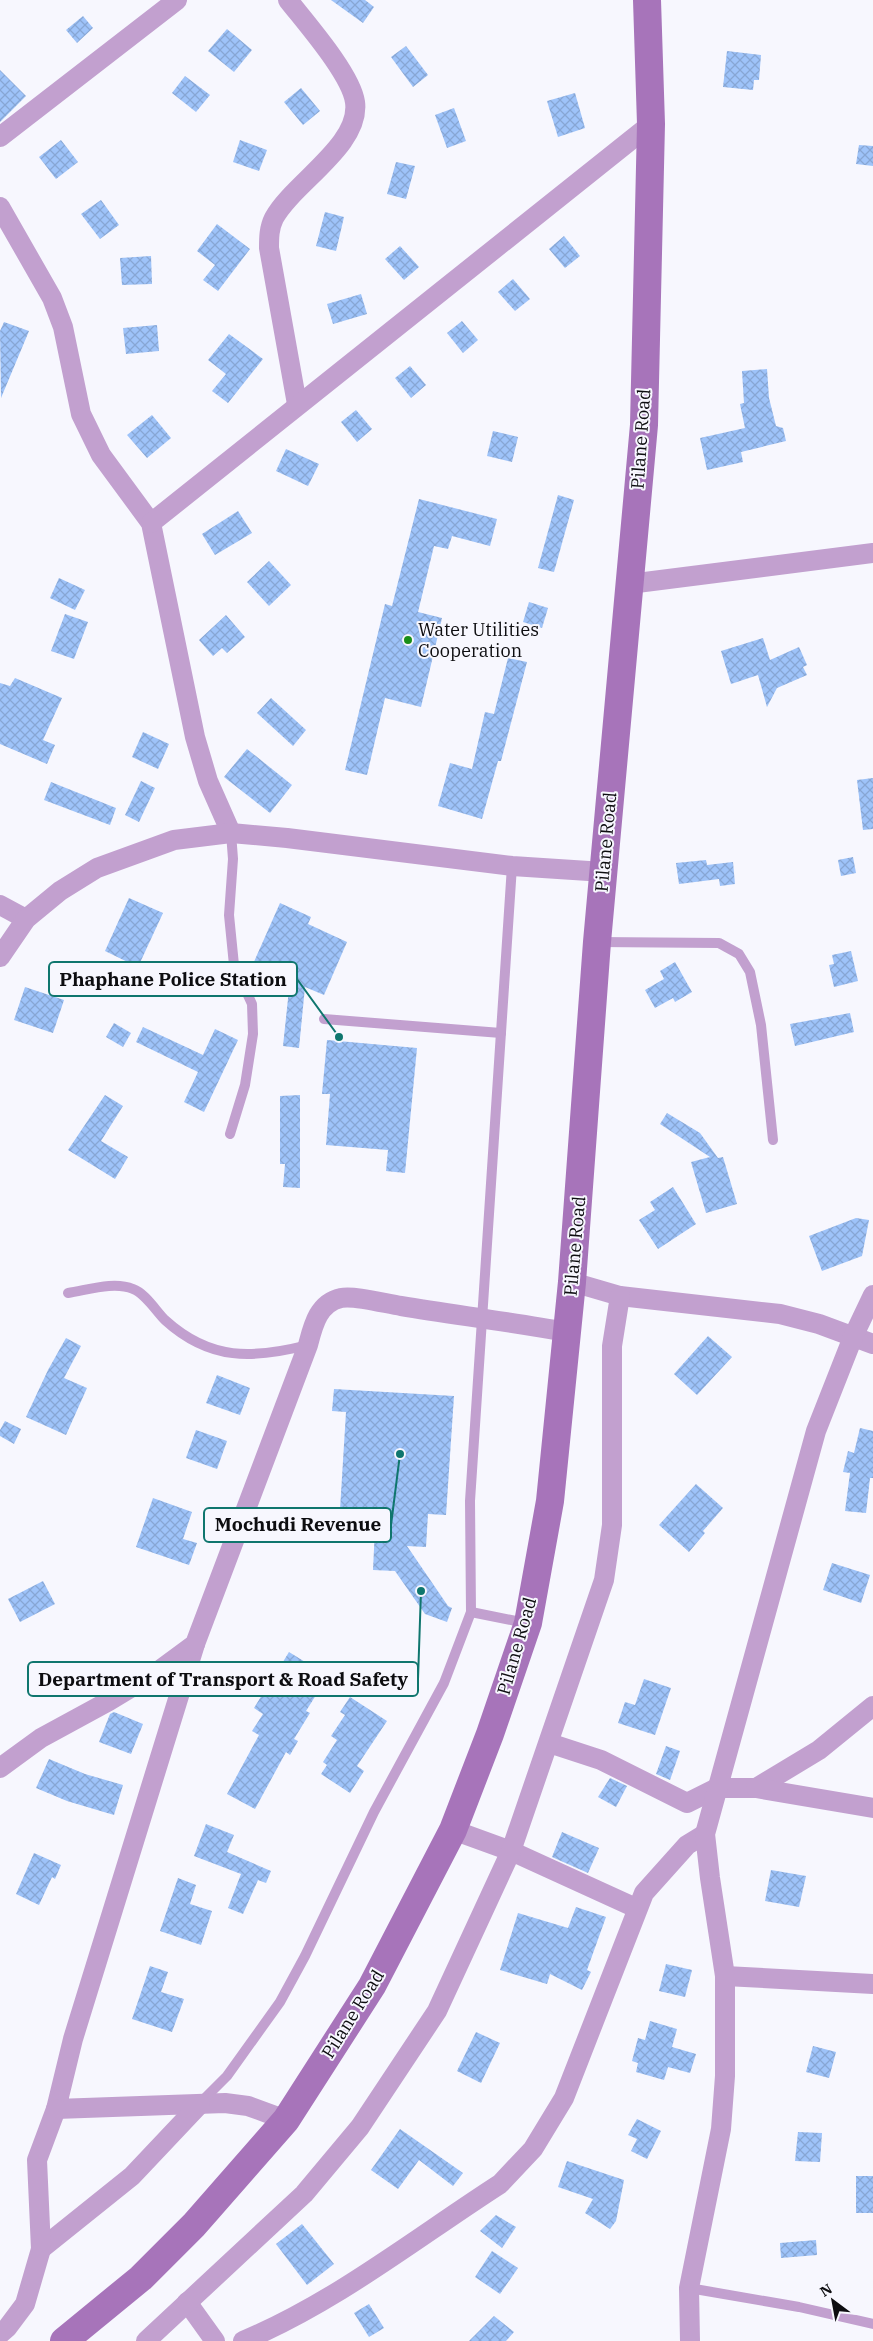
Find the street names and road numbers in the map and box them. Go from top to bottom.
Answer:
street label: Pilane Road [626,388,655,490]
street label: Pilane Road [590,791,621,893]
street label: Pilane Road [559,1195,590,1297]
street label: Pilane Road [492,1594,541,1697]
street label: Pilane Road [316,1965,389,2062]

